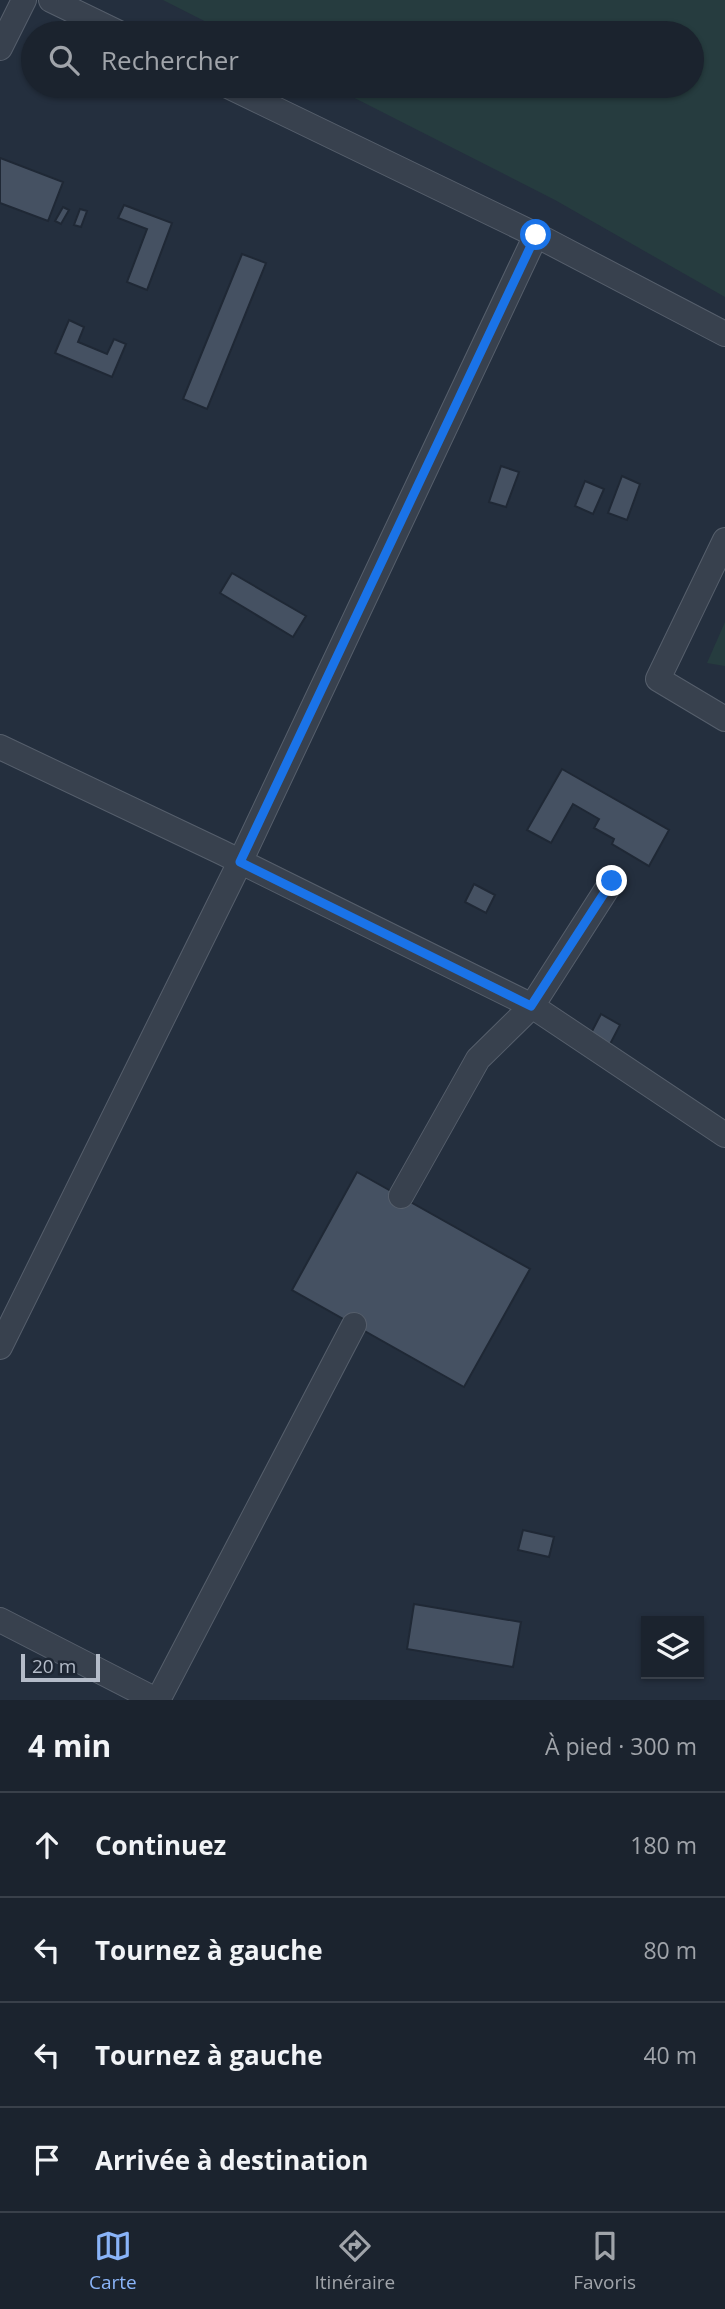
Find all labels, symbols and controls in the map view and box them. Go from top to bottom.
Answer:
search box [21,21,704,98]
icon: search [45,41,83,79]
text: Rechercher [101,42,239,78]
route start [520,219,551,250]
route end [596,865,627,896]
map controls [641,1616,704,1679]
button: layers [641,1616,704,1679]
scale bar [21,1651,100,1683]
text: 20 m [32,1653,76,1679]
text: 4 min [28,1725,111,1766]
text: À pied · 300 m [545,1730,697,1762]
icon: ahead [28,1826,66,1864]
text: Continuez [95,1827,226,1863]
text: 180 m [630,1829,697,1861]
icon: left [28,1931,66,1969]
text: Tournez à gauche [95,1932,323,1968]
text: 80 m [643,1934,697,1966]
icon: left [28,2036,66,2074]
text: Tournez à gauche [95,2037,323,2073]
text: 40 m [643,2039,697,2071]
icon: arrive [28,2141,66,2179]
text: Arrivée à destination [95,2142,368,2178]
tab: Carte [89,2227,137,2295]
tab: Itinéraire [315,2227,395,2295]
tab: Favoris [573,2227,636,2295]

